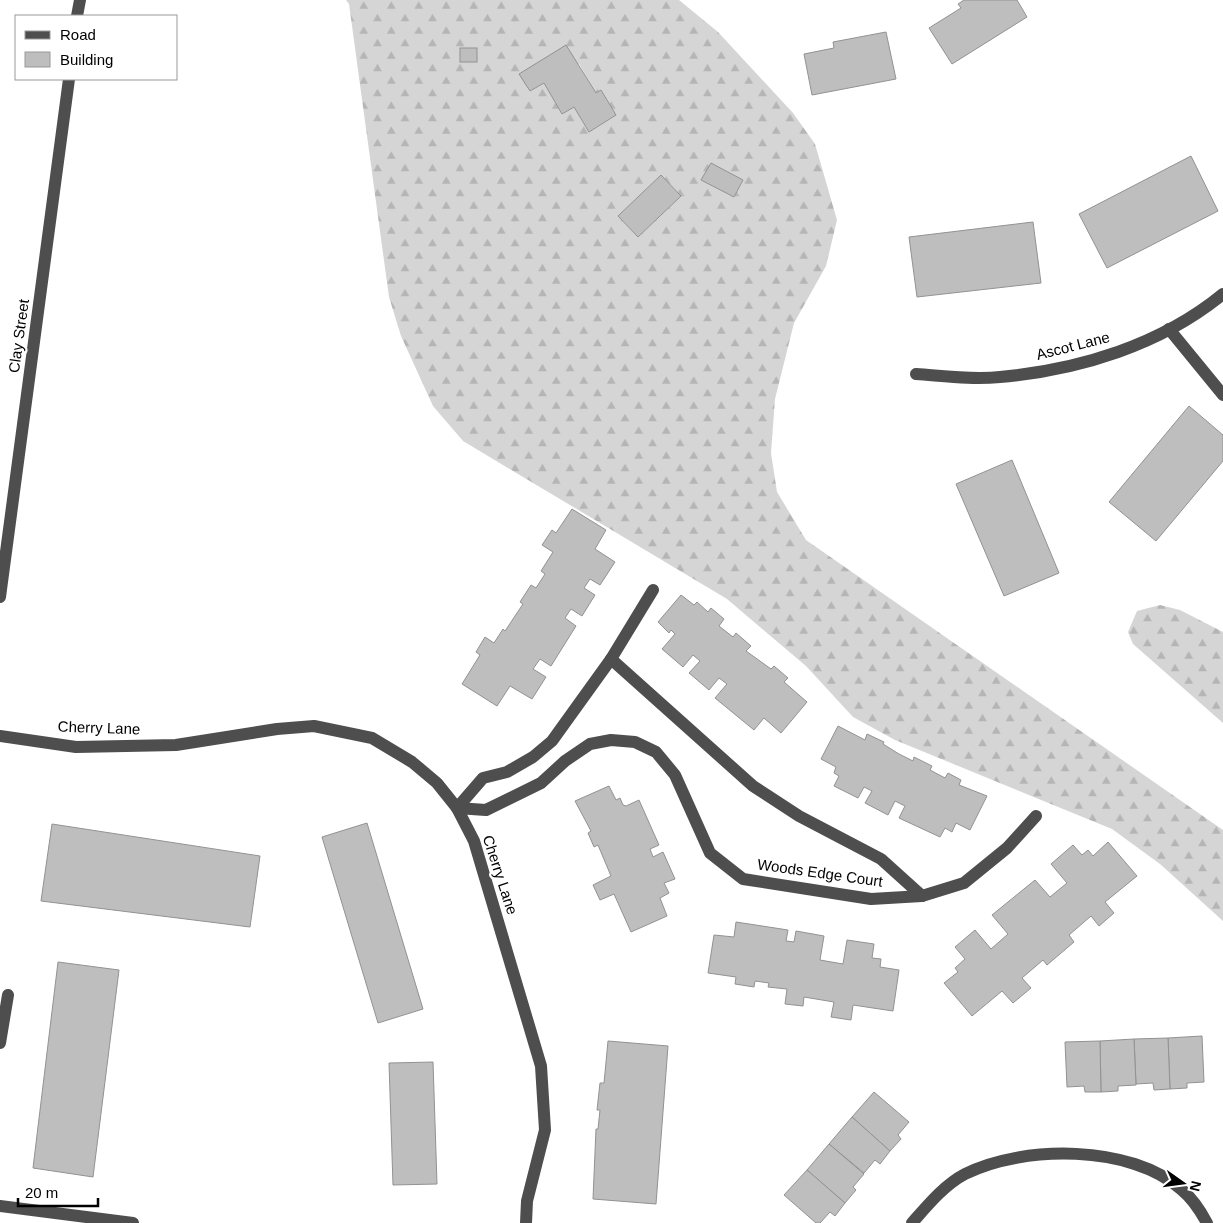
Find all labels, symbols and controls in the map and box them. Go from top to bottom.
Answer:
legend [15,15,178,80]
text: Road [60,26,96,43]
text: Building [60,51,113,68]
street label: Clay Street [5,297,32,374]
street label: Ascot Lane [1034,328,1111,363]
street label: Cherry Lane [57,718,141,737]
street label: Cherry Lane [480,833,521,917]
street label: Woods Edge Court [756,855,885,890]
north arrow [1158,1158,1208,1208]
scale bar [18,1176,98,1208]
text: N [1187,1179,1205,1193]
text: 20 m [25,1184,58,1201]

